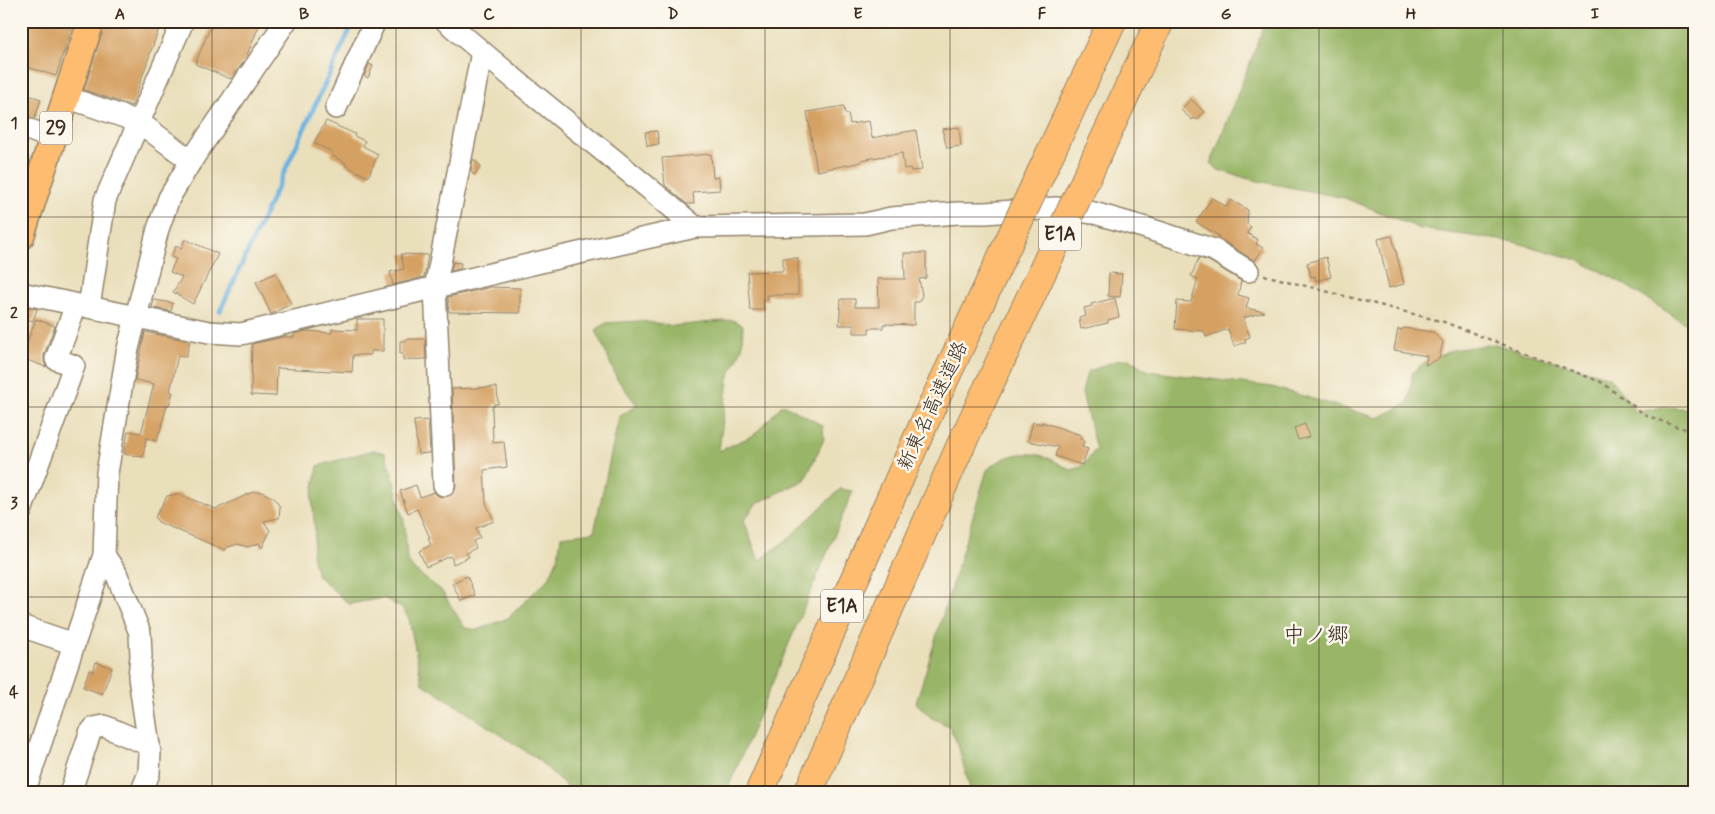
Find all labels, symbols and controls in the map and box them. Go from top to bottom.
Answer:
text: A [115,4,125,25]
text: B [299,4,309,25]
text: C [483,4,495,25]
text: D [667,4,679,25]
text: E [853,4,863,25]
text: F [1038,4,1047,25]
text: G [1221,4,1232,25]
text: H [1406,4,1417,25]
text: I [1591,4,1600,25]
road number: 29 [40,112,72,144]
text: 1 [10,113,18,134]
road number: E1A [1039,218,1081,250]
text: 2 [10,303,18,324]
street label: 新東名高速道路 [891,337,975,475]
text: 3 [10,493,18,514]
road number: E1A [821,590,863,622]
district label: 中ノ郷 [1283,622,1349,650]
text: 4 [9,682,19,703]

